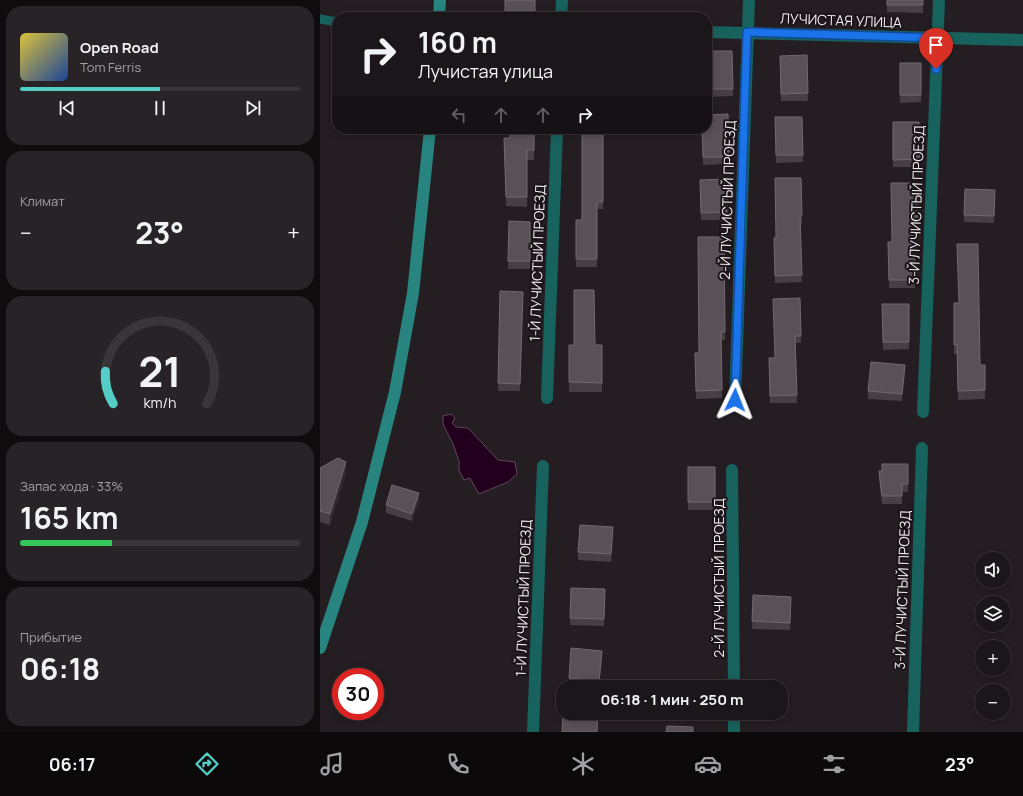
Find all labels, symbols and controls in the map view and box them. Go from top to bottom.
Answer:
street label: ЛУЧИСТАЯ УЛИЦА [780,8,902,32]
text: 160 m [418,23,497,61]
icon: right [352,28,404,80]
pin [919,28,953,69]
icon: arrive [925,34,947,56]
text: Open Road [80,37,159,58]
text: Tom Ferris [80,58,141,76]
text: Лучистая улица [418,59,553,83]
icon: previous [56,97,78,119]
icon: pause [149,97,171,119]
icon: next [242,97,264,119]
icon: left [448,104,470,126]
icon: ahead [490,104,512,126]
icon: ahead [532,104,554,126]
icon: right [574,104,596,126]
street label: 2-Й ЛУЧИСТЫЙ ПРОЕЗД [715,120,739,280]
street label: 3-Й ЛУЧИСТЫЙ ПРОЕЗД [904,125,928,285]
street label: 1-Й ЛУЧИСТЫЙ ПРОЕЗД [525,184,549,342]
text: Климат [20,192,65,210]
text: 23° [135,212,184,253]
text: − [20,218,32,248]
text: + [287,218,300,248]
text: 21 [139,343,182,399]
position arrow [714,379,756,421]
text: km/h [143,393,177,412]
text: Запас хода · 33% [20,477,123,495]
text: 165 km [20,497,118,538]
street label: 2-Й ЛУЧИСТЫЙ ПРОЕЗД [709,498,728,658]
street label: 3-Й ЛУЧИСТЫЙ ПРОЕЗД [890,510,914,670]
street label: 1-Й ЛУЧИСТЫЙ ПРОЕЗД [511,519,535,677]
map controls [975,552,1011,720]
button: sound [975,552,1011,588]
button: layers [975,596,1011,632]
text: Прибытие [20,628,82,646]
button: + [975,640,1011,676]
text: 06:18 [20,648,100,689]
speed limit sign: 30 [332,668,384,720]
button: − [975,684,1011,720]
text: 06:18 · 1 мин · 250 m [600,689,744,710]
icon: directions [193,750,221,778]
icon: music [318,750,346,778]
icon: phone [444,750,472,778]
icon: climate [569,750,597,778]
icon: car [694,750,722,778]
icon: filters [820,750,848,778]
text: 06:17 [49,752,95,776]
text: 23° [945,752,974,776]

